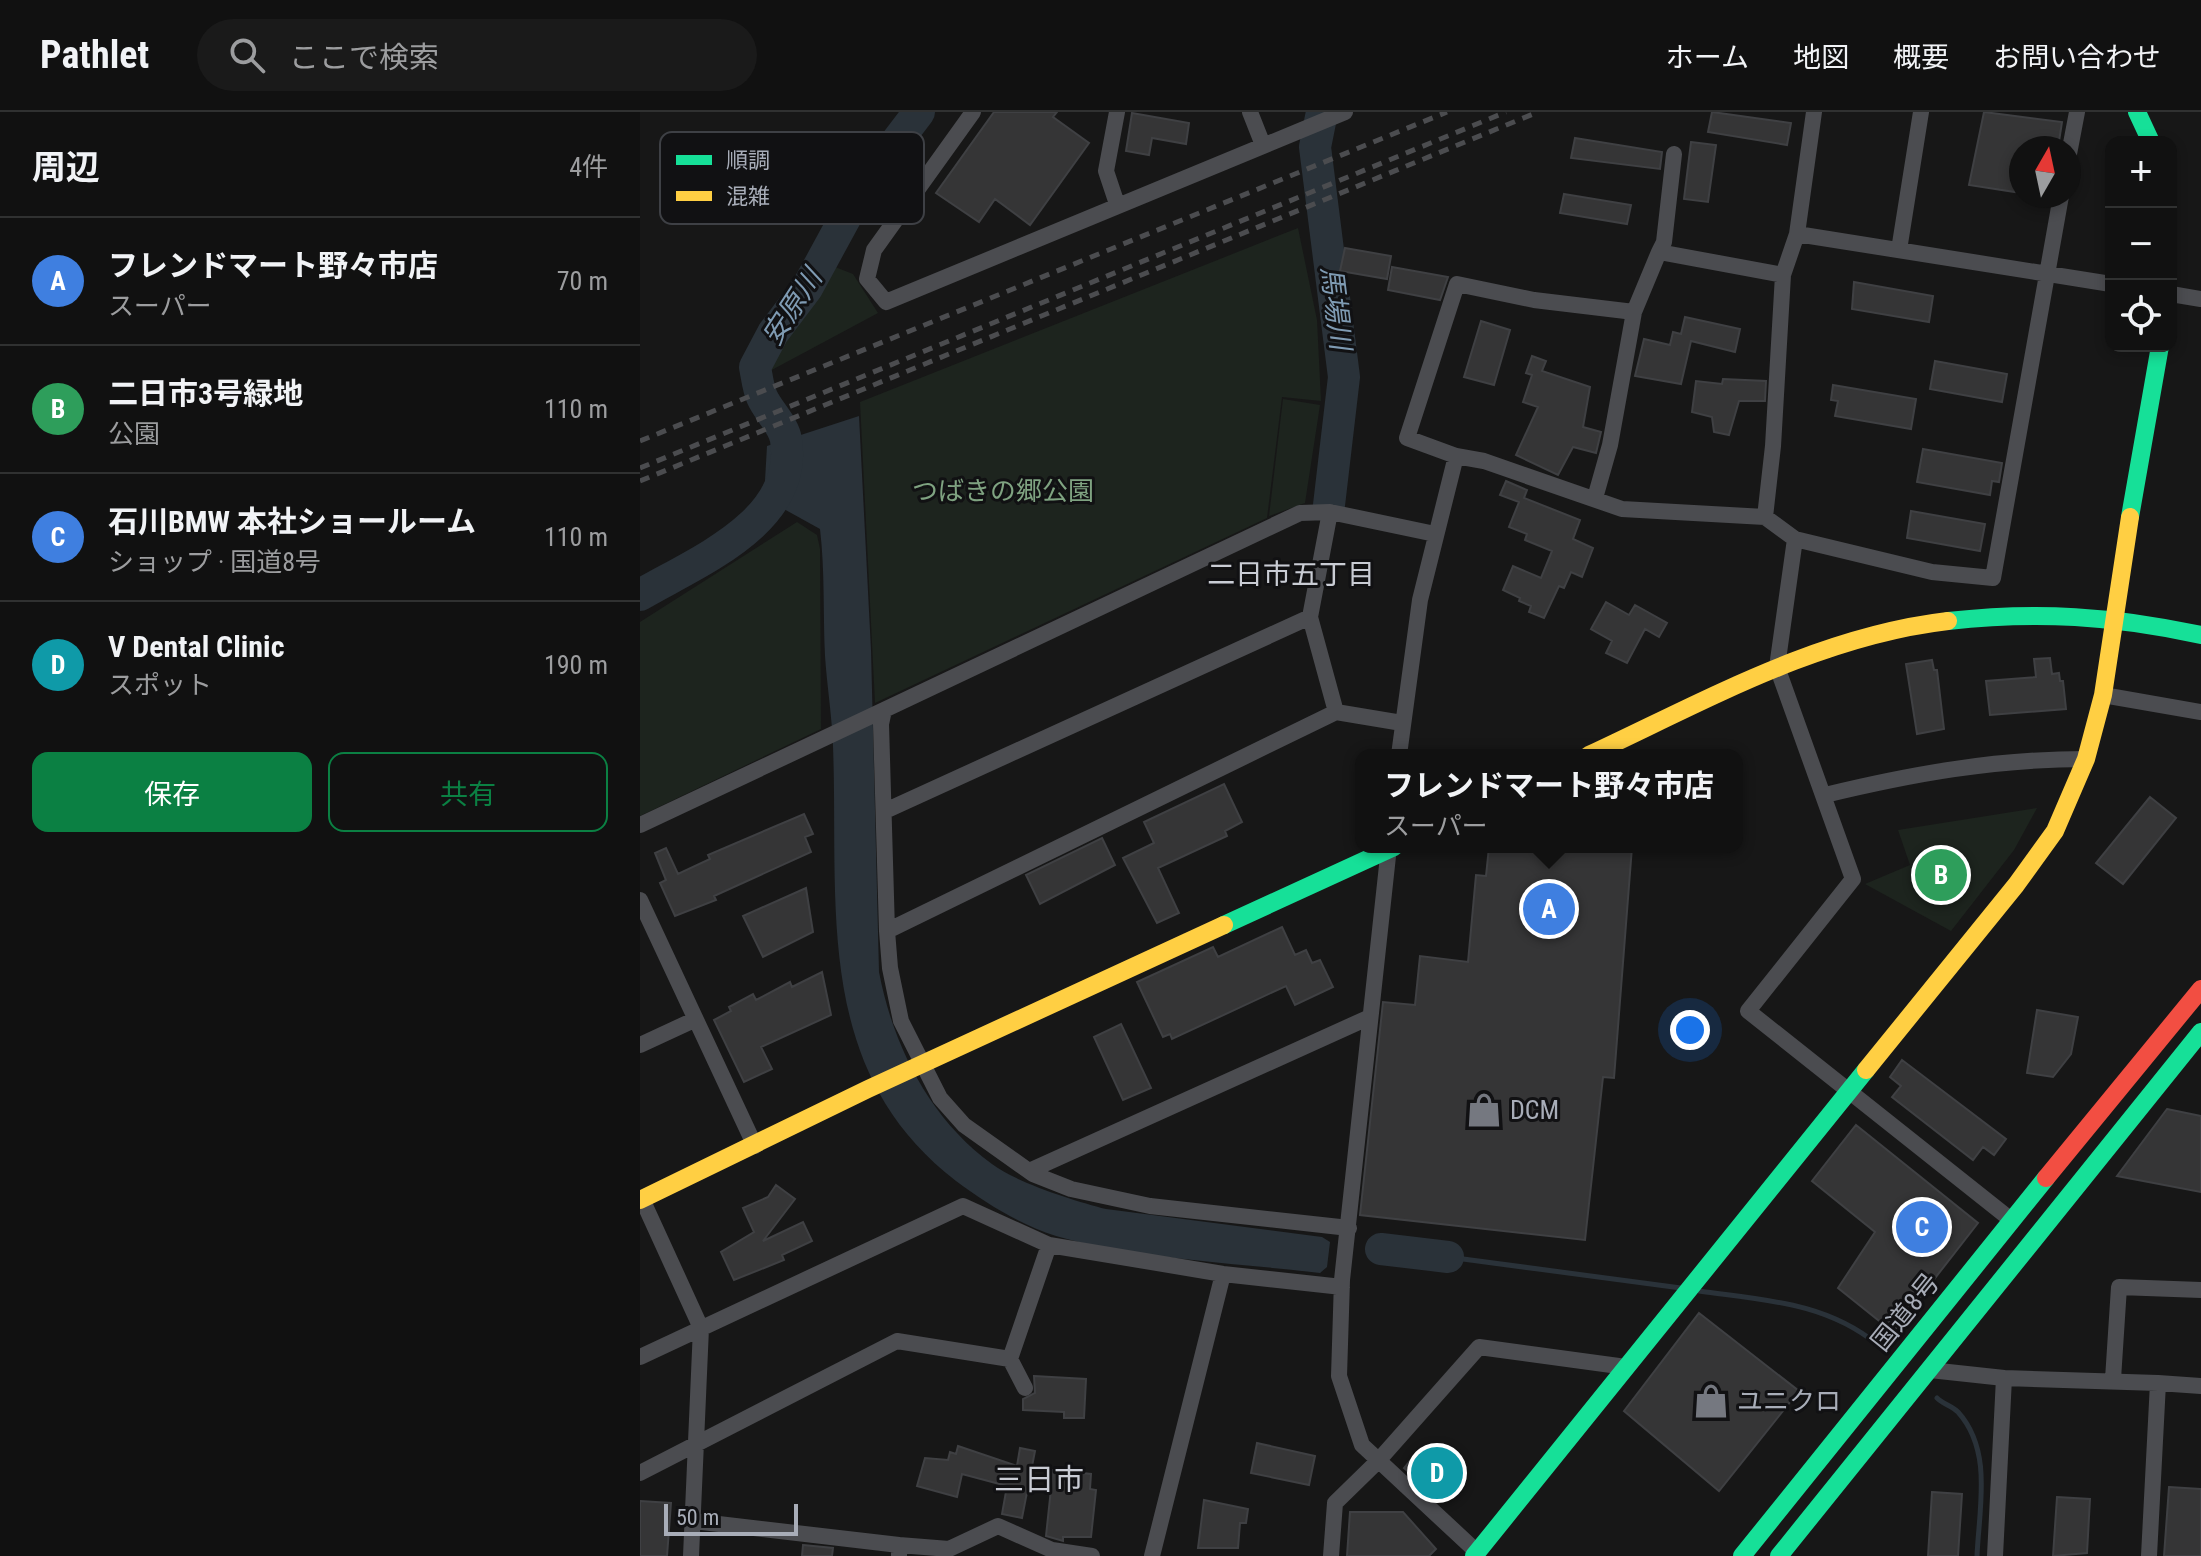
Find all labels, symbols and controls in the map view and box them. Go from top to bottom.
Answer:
search box [197,19,757,91]
text: Pathlet [40,33,149,77]
icon: search [225,33,269,77]
text: ここで検索 [289,40,439,75]
text: ホーム [1666,41,1749,74]
text: 地図 [1793,41,1849,74]
text: 概要 [1893,41,1949,74]
text: お問い合わせ [1993,41,2161,74]
legend [660,132,924,224]
north arrow [2009,136,2081,208]
map controls [2105,136,2177,352]
button: + [2105,136,2177,208]
text: 周辺 [32,147,100,187]
text: 順調 [726,148,770,173]
text: 4件 [569,152,608,182]
text: 混雑 [726,184,770,209]
button: − [2105,208,2177,280]
text: フレンドマート野々市店 [108,248,438,283]
water label: 安原川 [755,260,830,351]
water label: 馬場川 [1315,264,1358,355]
text: A [50,266,66,296]
text: 70 m [557,266,608,296]
button: locate [2105,280,2177,352]
text: スーパー [108,291,212,321]
text: 二日市3号緑地 [108,376,303,411]
text: B [51,394,65,424]
text: 110 m [544,394,608,424]
text: 公園 [108,419,160,449]
park label: つばきの郷公園 [912,476,1094,506]
text: 石川BMW 本社ショールーム [108,504,476,539]
text: C [51,522,65,552]
text: 110 m [544,522,608,552]
text: ショップ · 国道8号 [108,547,321,577]
district label: 二日市五丁目 [1207,558,1375,591]
text: V Dental Clinic [108,629,284,664]
text: D [51,650,65,680]
text: 190 m [544,650,608,680]
text: スポット [108,670,212,700]
popup [1355,749,1743,853]
button: 保存 [32,752,312,832]
button: 共有 [328,752,608,832]
text: フレンドマート野々市店 [1384,768,1714,803]
text: スーパー [1384,811,1488,841]
pin: B [1915,845,1967,905]
pin: A [1523,879,1575,939]
your location [1670,1010,1710,1050]
shop icon: DCM [1465,1091,1503,1129]
place label: DCM [1510,1095,1559,1125]
pin: C [1896,1197,1948,1257]
street label: 国道8号 [1865,1267,1945,1357]
shop icon: ユニクロ [1692,1382,1730,1420]
place label: ユニクロ [1737,1386,1841,1416]
pin: D [1411,1443,1463,1503]
district label: 三日市 [994,1462,1084,1497]
scale bar [664,1500,798,1536]
text: 50 m [676,1505,719,1530]

